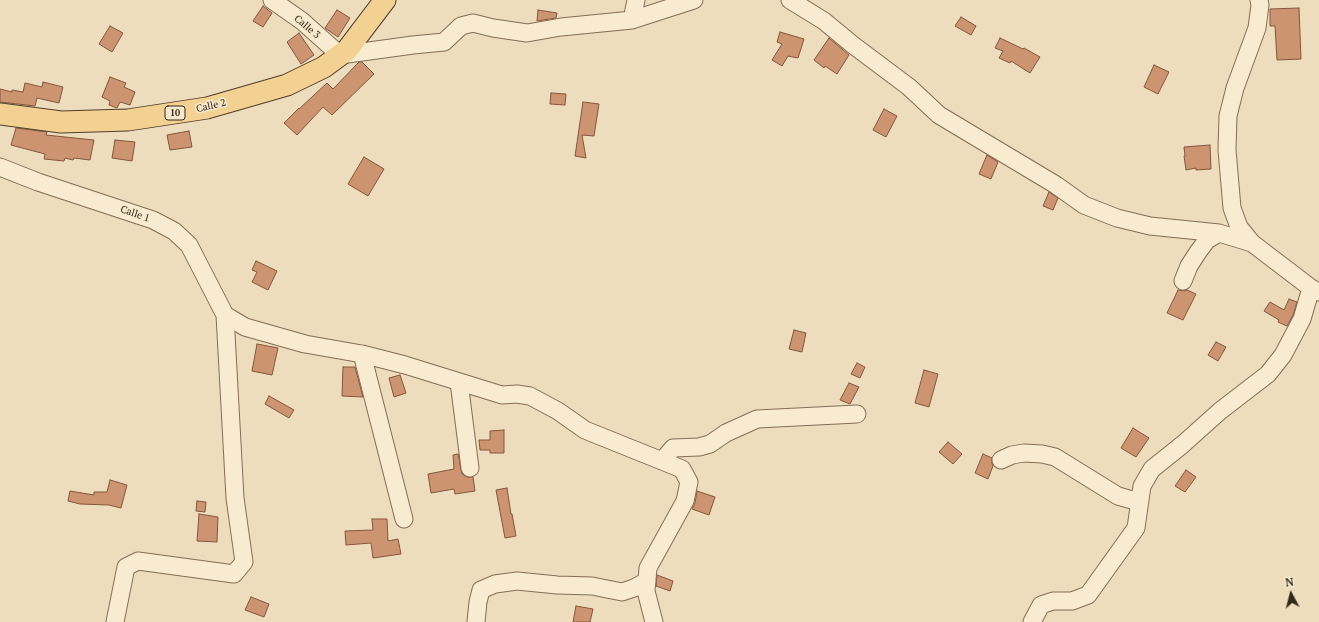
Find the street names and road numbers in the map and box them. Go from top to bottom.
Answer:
street label: Calle 3 [292,13,322,41]
street label: Calle 2 [195,97,227,115]
road number: 10 [165,106,185,120]
street label: Calle 1 [119,203,151,225]

